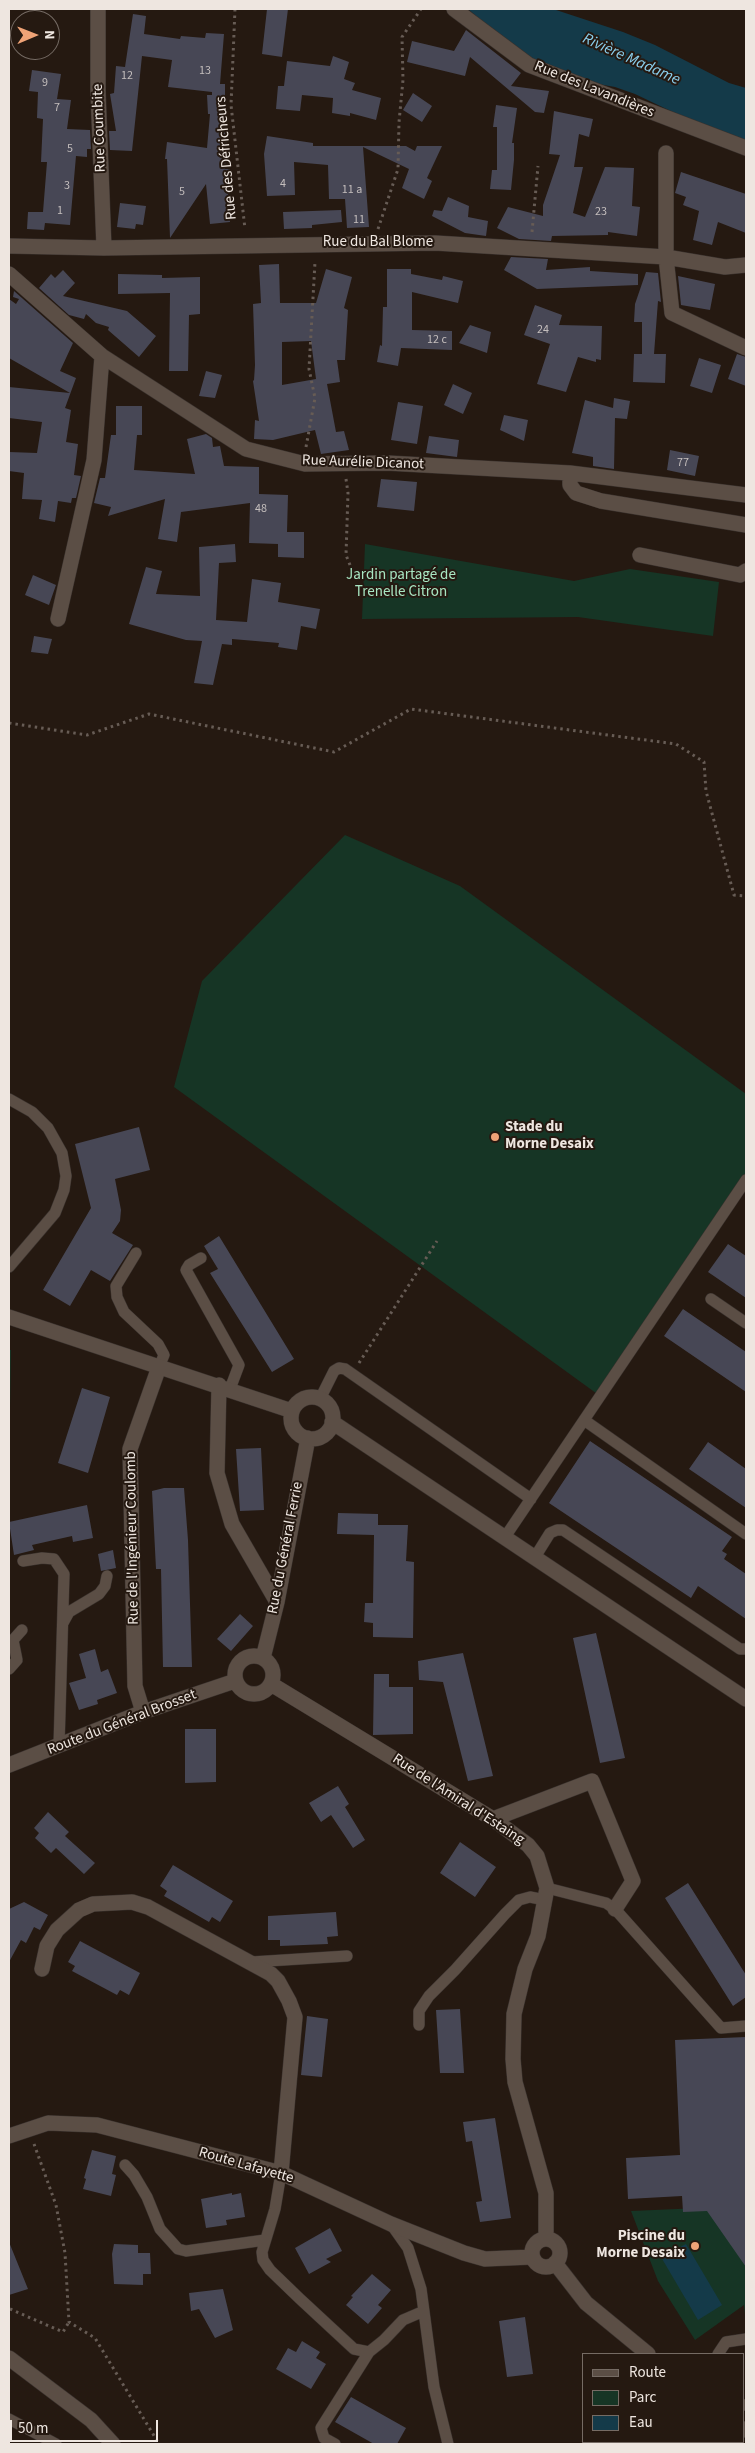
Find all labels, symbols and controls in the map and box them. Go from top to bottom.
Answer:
north arrow [10,10,60,60]
text: N [39,30,59,40]
water label: Rivière Madame [579,30,683,90]
street label: Rue des Lavandières [531,58,657,122]
house number: 13 [199,64,211,78]
house number: 12 [121,69,133,83]
house number: 9 [42,76,48,90]
street label: Rue Coumbite [89,83,111,173]
street label: Rue des Défricheurs [213,95,241,221]
house number: 7 [54,101,60,115]
house number: 5 [67,142,73,156]
house number: 4 [280,177,286,191]
house number: 3 [64,179,70,193]
house number: 11 a [342,183,362,197]
house number: 5 [179,185,185,199]
house number: 1 [57,204,63,218]
house number: 23 [595,205,607,219]
house number: 11 [353,213,365,227]
street label: Rue du Bal Blome [323,234,433,252]
house number: 24 [537,323,549,337]
house number: 12 c [427,333,447,347]
street label: Rue Aurélie Dicanot [302,452,424,474]
house number: 77 [677,456,689,470]
house number: 48 [255,502,267,516]
park label: Jardin partagé de Trenelle Citron [346,567,456,602]
place label: Stade du Morne Desaix [505,1119,594,1154]
marker: Stade du Morne Desaix [489,1131,501,1143]
street label: Rue de l'Ingénieur Coulomb [122,1451,144,1625]
street label: Rue du Général Ferrie [264,1480,308,1616]
street label: Route du Général Brosset [45,1686,199,1760]
street label: Rue de l'Amiral d'Estaing [389,1751,527,1849]
street label: Route Lafayette [197,2144,295,2188]
place label: Piscine du Morne Desaix [596,2228,685,2263]
marker: Piscine du Morne Desaix [689,2240,701,2252]
legend [582,2353,745,2443]
text: Route [629,2362,666,2383]
text: Parc [629,2387,656,2408]
scale bar [12,2410,160,2442]
text: Eau [629,2412,653,2433]
text: 50 m [18,2418,48,2439]

